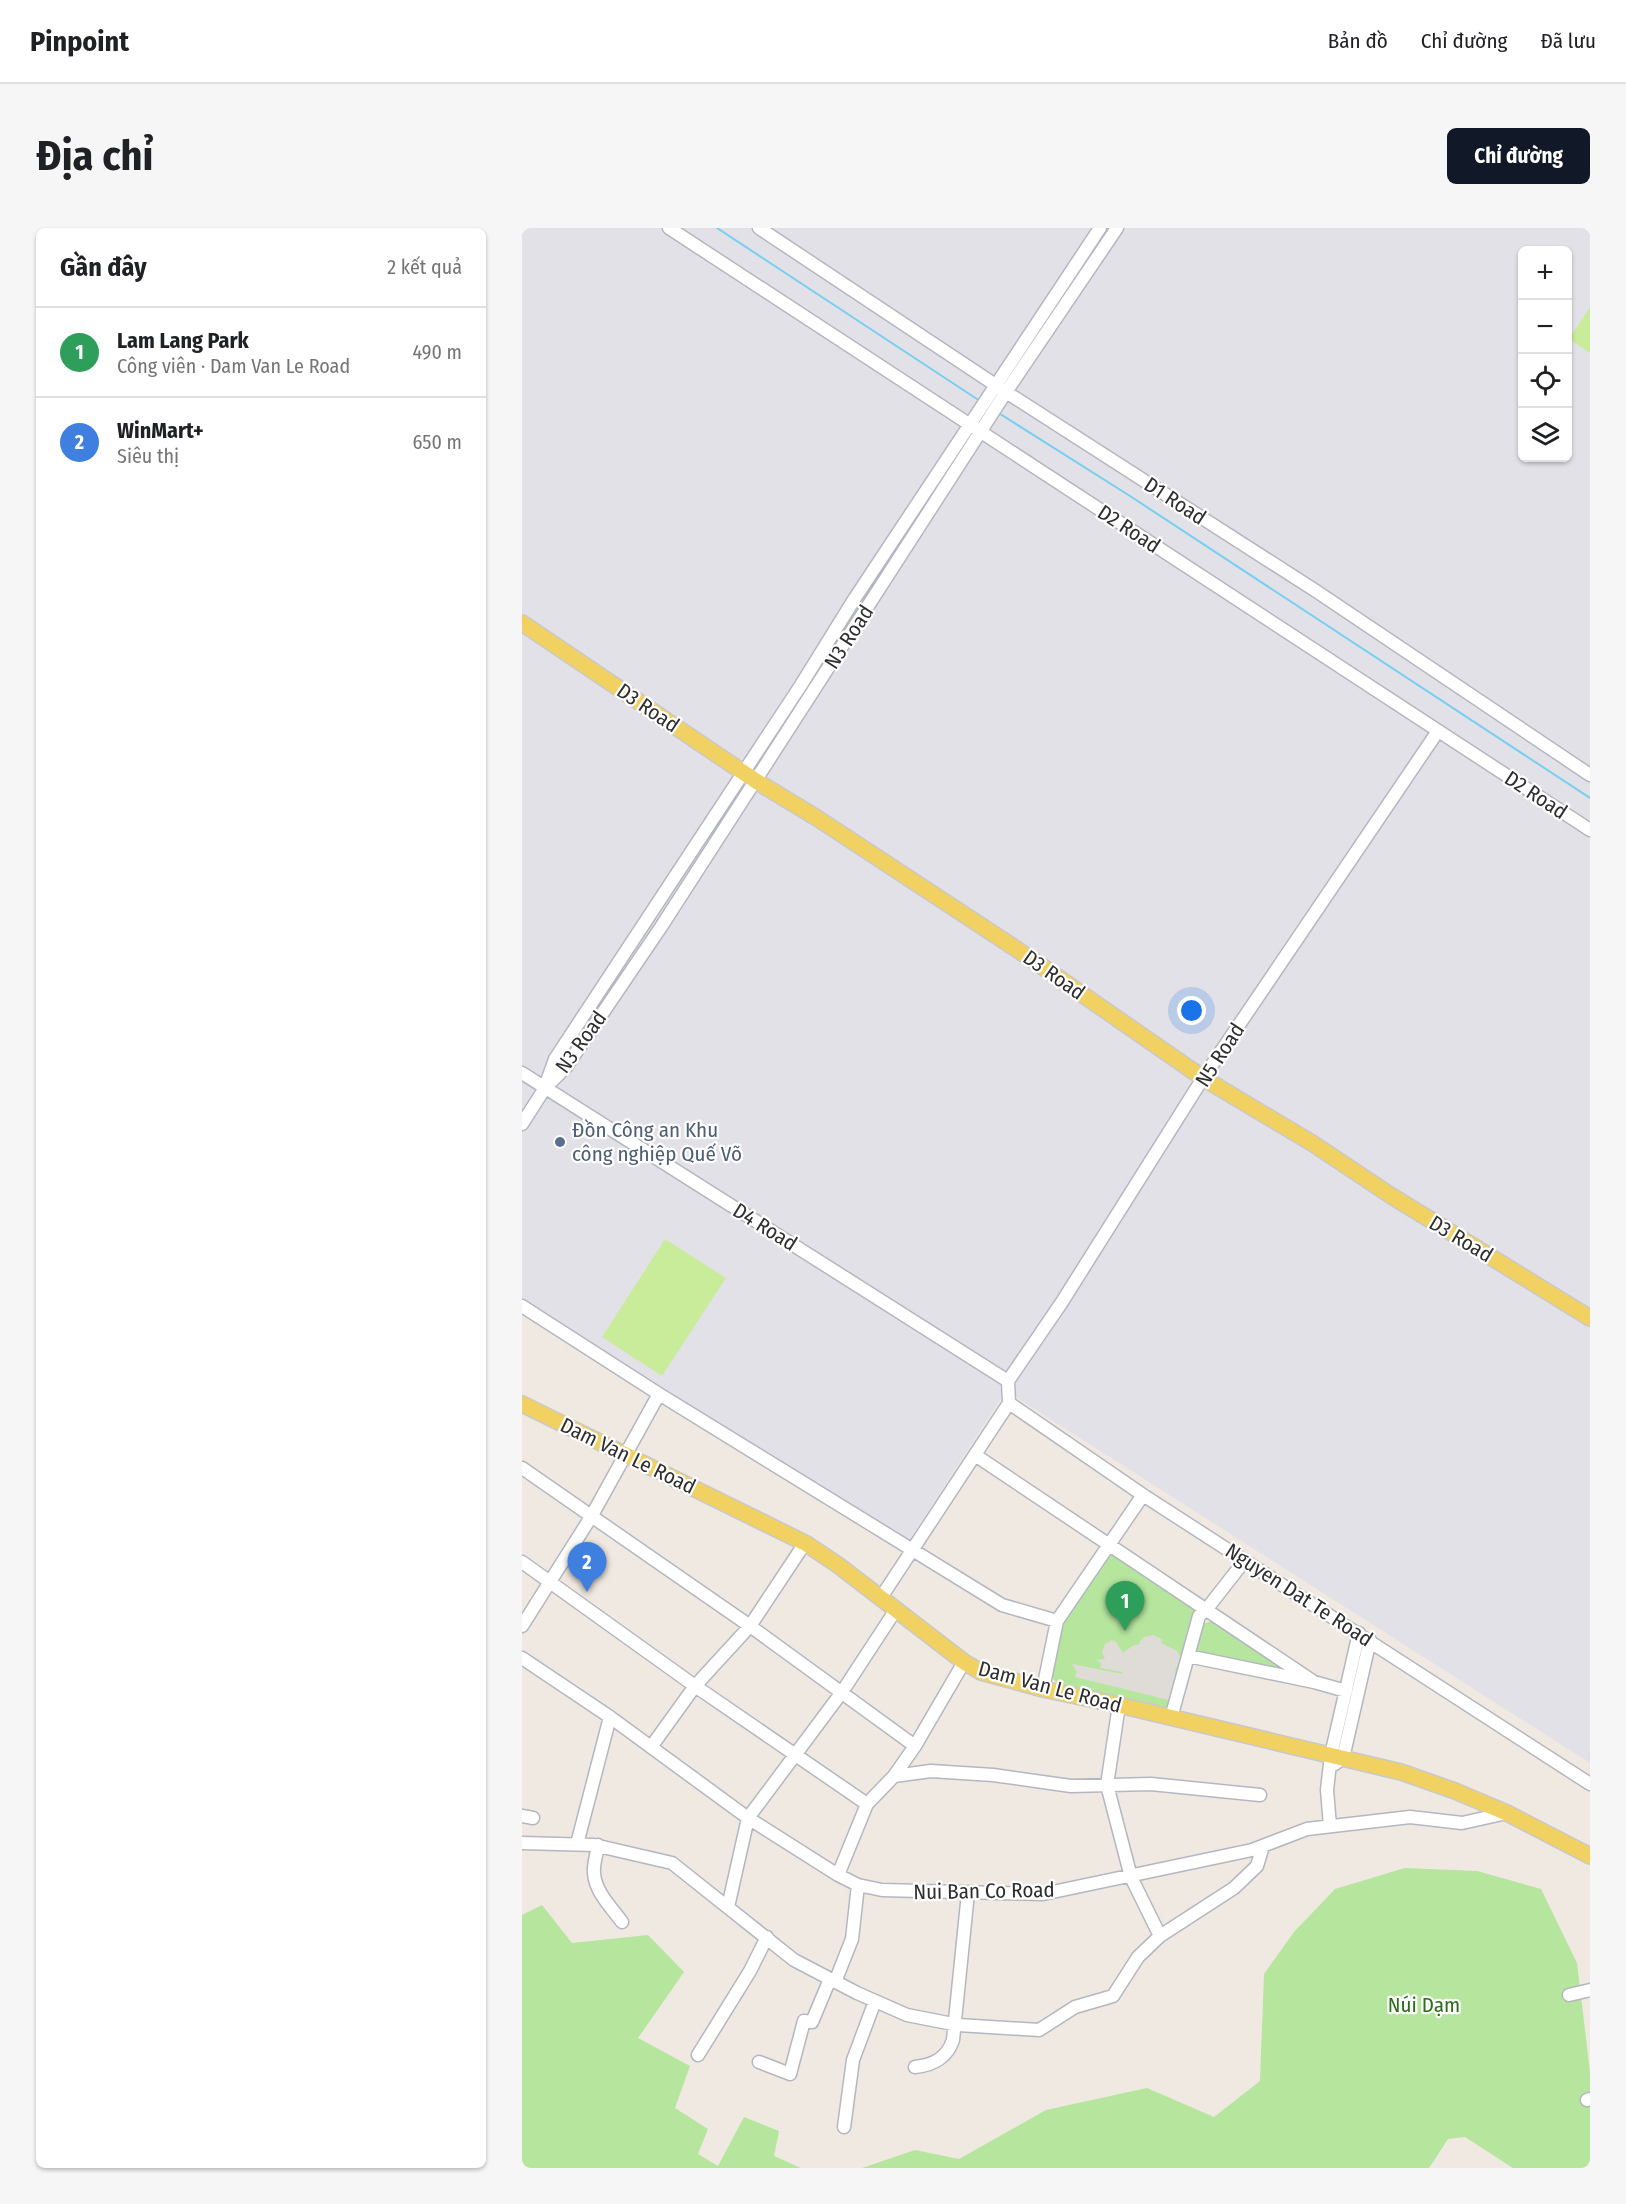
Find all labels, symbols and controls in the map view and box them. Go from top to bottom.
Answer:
text: Pinpoint [30,25,129,58]
text: Bản đồ [1328,28,1388,54]
text: Chỉ đường [1421,28,1507,54]
text: Đã lưu [1540,28,1596,54]
button: Chỉ đường [1447,128,1590,184]
text: Địa chỉ [36,131,153,181]
map controls [1518,246,1572,462]
button: + [1518,246,1572,300]
text: Gần đây [60,252,147,283]
text: 2 kết quả [387,255,462,279]
button: − [1518,300,1572,354]
text: Lam Lang Park [117,327,249,354]
text: 1 [75,340,84,364]
text: 490 m [412,340,462,364]
text: Công viên · Dam Van Le Road [117,354,350,378]
button: locate [1518,354,1572,408]
button: layers [1518,408,1572,462]
text: WinMart+ [117,417,204,444]
text: 2 [75,430,84,454]
text: 650 m [413,430,462,454]
text: Siêu thị [117,444,179,468]
street label: D1 Road [1139,471,1211,531]
street label: D2 Road [1093,499,1165,559]
street label: N3 Road [819,600,879,674]
street label: D3 Road [612,678,684,738]
street label: D2 Road [1500,765,1572,825]
street label: D3 Road [1018,944,1090,1006]
your location [1177,996,1206,1025]
street label: N3 Road [550,1006,612,1078]
street label: N5 Road [1190,1018,1250,1092]
place label: Đồn Công an Khu công nghiệp Quế Võ [572,1117,742,1167]
marker: Đồn Công an Khu công nghiệp Quế Võ [553,1135,567,1149]
street label: D4 Road [728,1197,802,1257]
street label: D3 Road [1424,1210,1498,1268]
street label: Dam Van Le Road [556,1412,700,1500]
street label: Nguyen Dat Te Road [1220,1538,1378,1652]
pin: 2 [568,1542,606,1592]
pin: 1 [1106,1582,1144,1631]
street label: Dam Van Le Road [976,1655,1124,1719]
street label: Nui Ban Co Road [913,1877,1055,1905]
park label: Núi Dạm [1388,1992,1460,2018]

